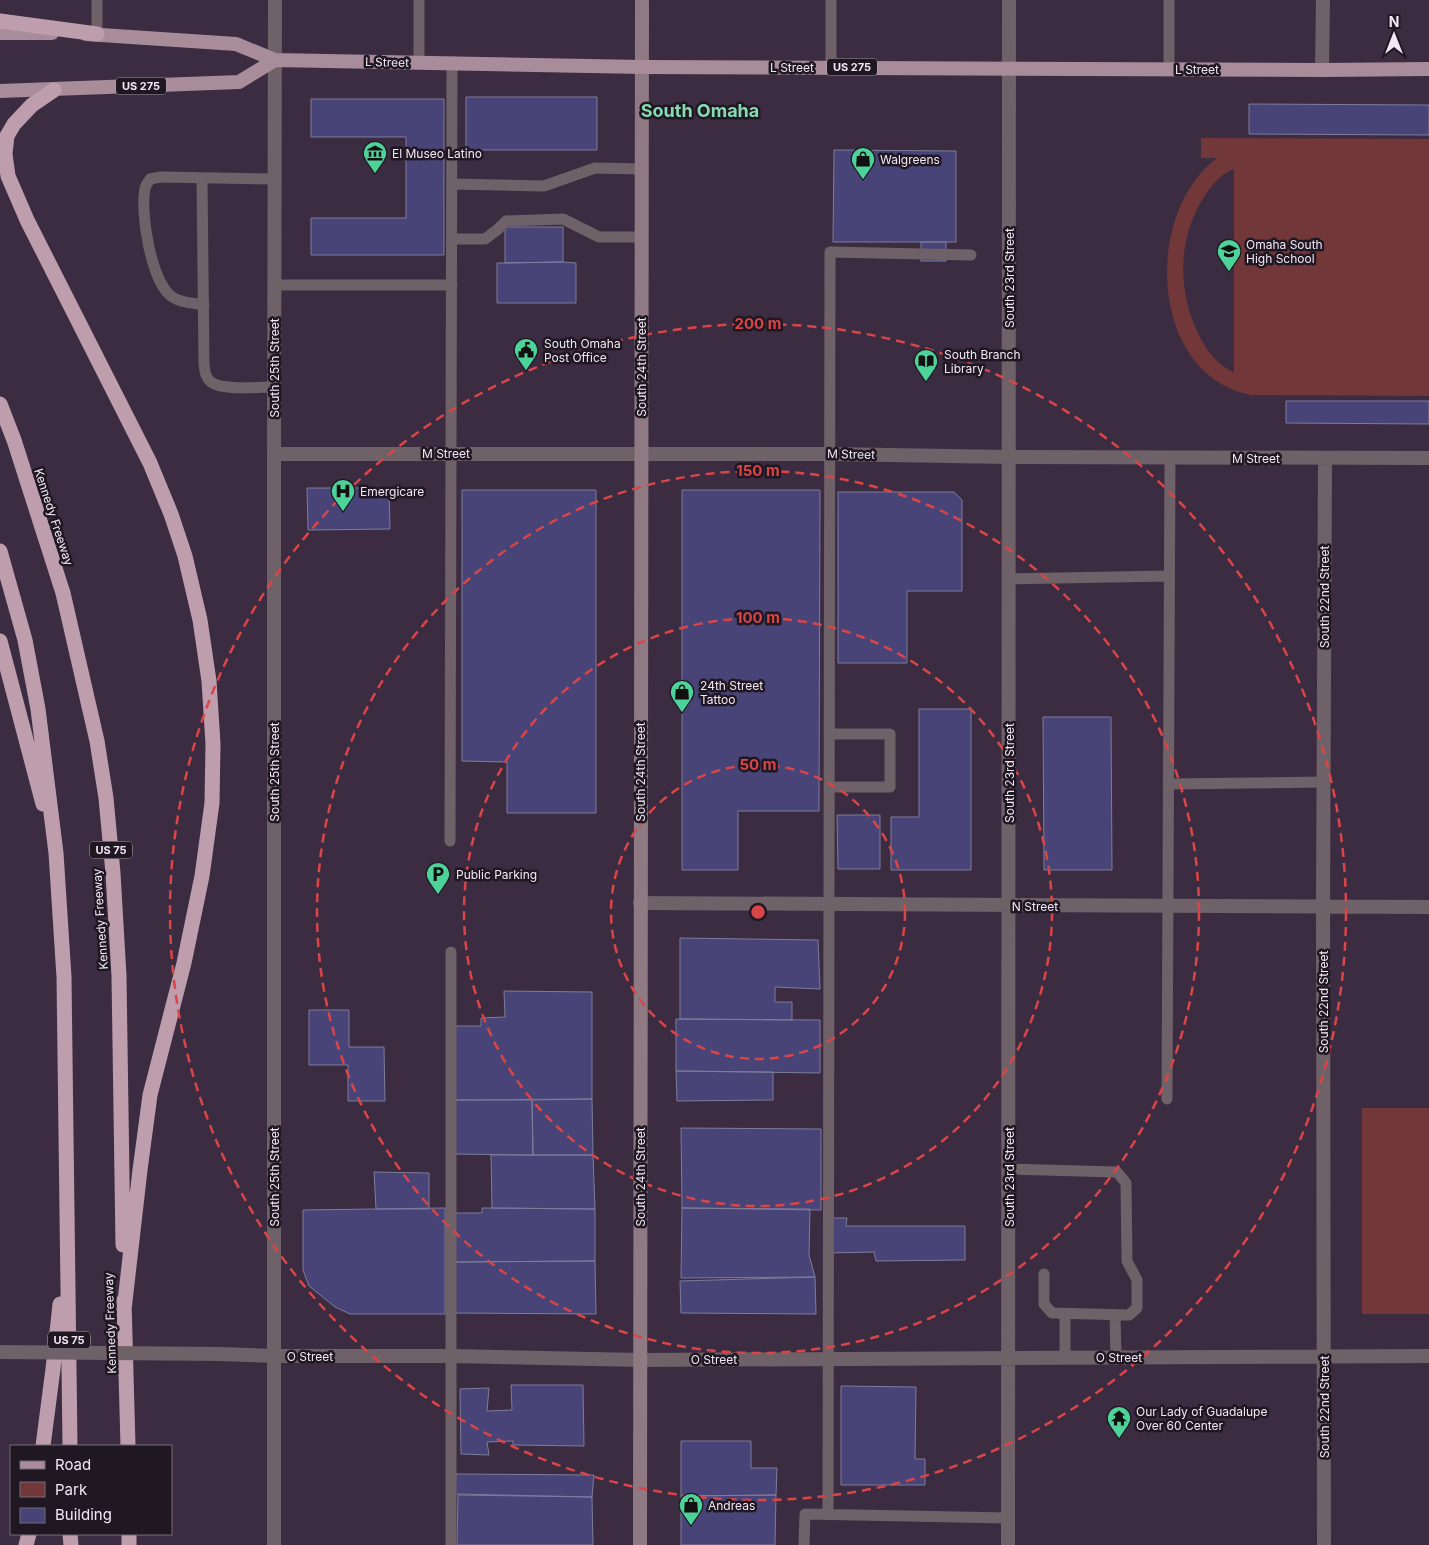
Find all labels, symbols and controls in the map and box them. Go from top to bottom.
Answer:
north arrow [1369,10,1419,60]
text: N [1389,13,1399,30]
street label: L Street [365,54,409,70]
road number: US 275 [827,58,877,76]
street label: L Street [770,60,814,75]
street label: L Street [1175,62,1219,77]
road number: US 275 [116,78,166,94]
district label: South Omaha [641,100,759,121]
museum icon: El Museo Latino [362,140,388,174]
place label: El Museo Latino [392,146,482,161]
shop icon: Walgreens [850,146,876,180]
place label: Walgreens [880,152,940,167]
street label: South 23rd Street [1002,228,1017,328]
place label: Omaha South High School [1246,237,1323,266]
school or university icon: Omaha South High School [1216,238,1242,272]
text: 200 m [735,314,781,333]
street label: South 24th Street [634,317,649,417]
street label: South 25th Street [267,318,282,418]
place label: South Omaha Post Office [544,336,621,365]
public building icon: South Omaha Post Office [513,337,539,371]
place label: South Branch Library [944,347,1021,376]
library icon: South Branch Library [913,348,939,382]
street label: M Street [422,446,470,461]
street label: M Street [827,446,875,462]
street label: M Street [1232,451,1280,466]
text: 150 m [736,461,780,480]
street label: Kennedy Freeway [31,467,77,568]
hospital icon: Emergicare [330,478,356,512]
place label: Emergicare [360,484,424,499]
street label: South 22nd Street [1317,546,1332,648]
text: 100 m [736,608,780,627]
place label: 24th Street Tattoo [700,678,763,707]
shop icon: 24th Street Tattoo [669,679,695,713]
street label: South 25th Street [267,722,282,822]
street label: South 24th Street [633,722,648,822]
street label: South 23rd Street [1002,723,1017,823]
text: 50 m [740,755,776,774]
road number: US 75 [90,842,132,858]
parking icon: Public Parking [425,861,451,895]
place label: Public Parking [456,867,537,882]
street label: Kennedy Freeway [89,868,111,970]
street label: N Street [1012,899,1058,914]
centre of rings [749,903,767,921]
street label: South 22nd Street [1316,951,1331,1053]
street label: South 25th Street [267,1127,282,1227]
street label: South 24th Street [633,1127,648,1227]
street label: South 23rd Street [1002,1127,1017,1227]
street label: Kennedy Freeway [101,1272,119,1374]
road number: US 75 [48,1332,90,1348]
street label: O Street [287,1349,333,1364]
street label: O Street [1096,1350,1142,1365]
street label: O Street [691,1352,737,1367]
street label: South 22nd Street [1317,1356,1332,1458]
place label: Our Lady of Guadalupe Over 60 Center [1136,1404,1267,1433]
temple icon: Our Lady of Guadalupe Over 60 Center [1106,1405,1132,1439]
legend [10,1445,172,1535]
text: Road [55,1455,91,1474]
text: Park [55,1480,88,1499]
shop icon: Andreas [678,1492,704,1526]
place label: Andreas [708,1498,755,1513]
text: Building [55,1505,112,1524]

